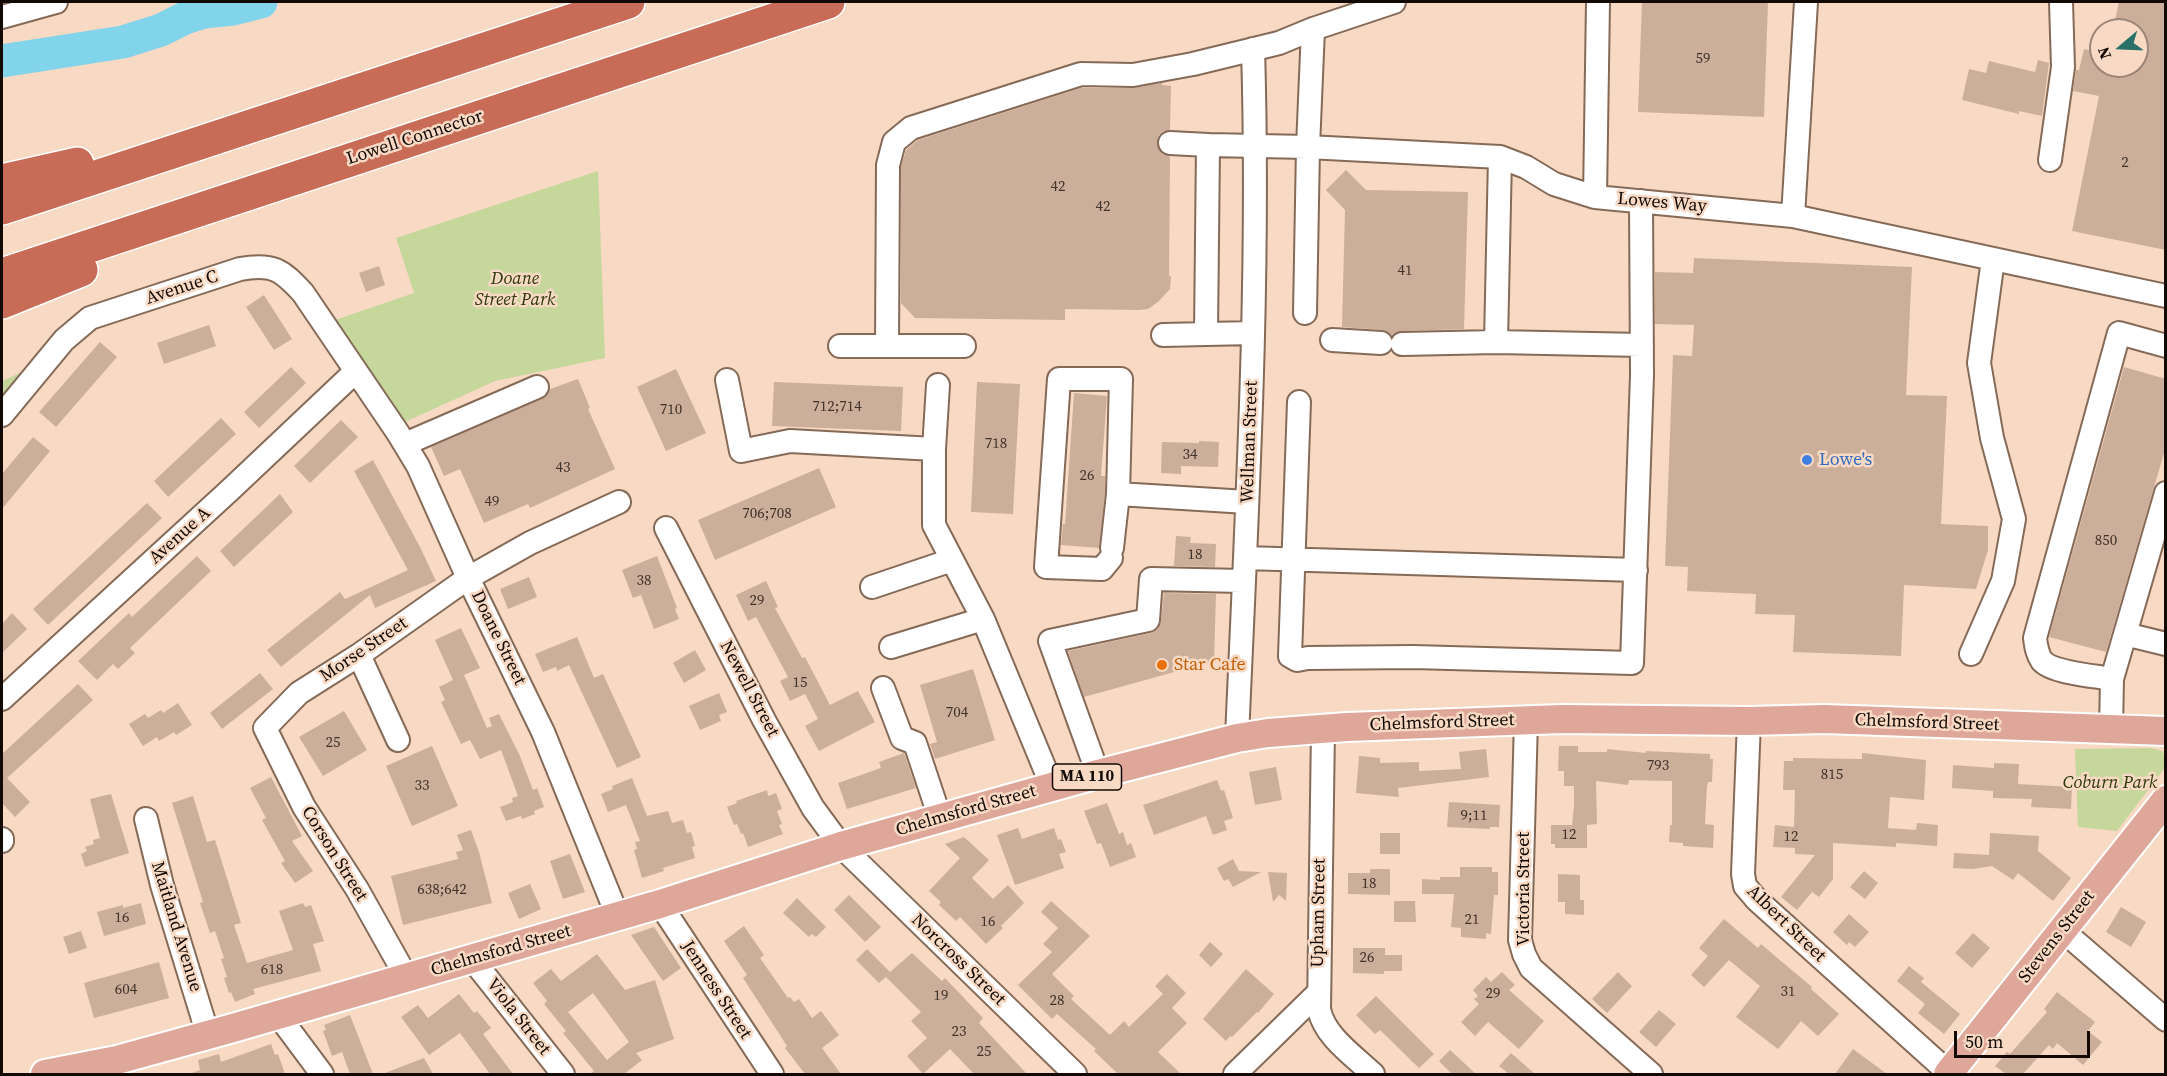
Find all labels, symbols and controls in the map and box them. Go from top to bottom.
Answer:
north arrow [2089,18,2149,78]
text: N [2092,44,2116,62]
house number: 59 [1696,50,1710,68]
street label: Lowell Connector [344,106,486,170]
house number: 2 [2121,154,2129,172]
house number: 42 [1051,178,1065,196]
street label: Lowes Way [1617,188,1707,218]
house number: 42 [1096,198,1110,216]
house number: 41 [1398,262,1412,280]
street label: Avenue C [143,266,221,310]
park label: Doane Street Park [475,268,555,310]
street label: Wellman Street [1237,380,1263,504]
house number: 712;714 [812,398,862,416]
house number: 710 [660,401,682,419]
house number: 718 [985,435,1007,453]
house number: 34 [1183,446,1197,464]
place label: Lowe's [1819,449,1872,471]
marker: Lowe's [1800,453,1814,467]
house number: 43 [556,459,570,477]
house number: 26 [1080,467,1094,485]
house number: 49 [485,493,499,511]
street label: Avenue A [145,503,215,569]
house number: 706;708 [742,505,792,523]
house number: 850 [2095,532,2117,550]
house number: 18 [1188,546,1202,564]
house number: 38 [637,572,651,590]
street label: Doane Street [466,587,530,689]
house number: 29 [750,592,764,610]
street label: Morse Street [316,613,412,687]
street label: Newell Street [715,637,783,741]
place label: Star Cafe [1174,654,1246,676]
marker: Star Cafe [1155,658,1169,672]
house number: 15 [793,674,807,692]
house number: 704 [946,704,968,722]
street label: Chelmsford Street [1369,710,1515,736]
street label: Chelmsford Street [1854,710,2000,736]
house number: 25 [326,734,340,752]
house number: 793 [1647,757,1669,775]
road number: MA 110 [1052,764,1122,790]
house number: 815 [1821,766,1843,784]
park label: Coburn Park [2063,772,2157,794]
house number: 33 [415,777,429,795]
street label: Chelmsford Street [893,781,1039,841]
street label: Corson Street [296,802,372,906]
house number: 9;11 [1461,807,1487,825]
house number: 12 [1562,826,1576,844]
house number: 12 [1784,828,1798,846]
street label: Victoria Street [1513,832,1535,946]
street label: Upham Street [1307,858,1331,968]
street label: Maitland Avenue [146,859,206,995]
house number: 18 [1362,875,1376,893]
house number: 638;642 [417,881,467,899]
street label: Albert Street [1742,881,1830,967]
street label: Stevens Street [2014,887,2100,987]
house number: 16 [115,909,129,927]
street label: Norcross Street [906,910,1010,1010]
house number: 21 [1465,911,1479,929]
house number: 16 [981,913,995,931]
street label: Chelmsford Street [428,921,574,981]
street label: Jenness Street [676,937,756,1043]
house number: 26 [1360,949,1374,967]
house number: 618 [261,961,283,979]
street label: Viola Street [481,974,555,1060]
house number: 604 [115,981,137,999]
house number: 31 [1781,983,1795,1001]
house number: 29 [1486,985,1500,1003]
house number: 19 [934,987,948,1005]
house number: 28 [1050,992,1064,1010]
scale bar [1957,1019,2094,1057]
house number: 23 [952,1023,966,1041]
text: 50 m [1965,1029,2003,1054]
house number: 25 [977,1043,991,1061]

